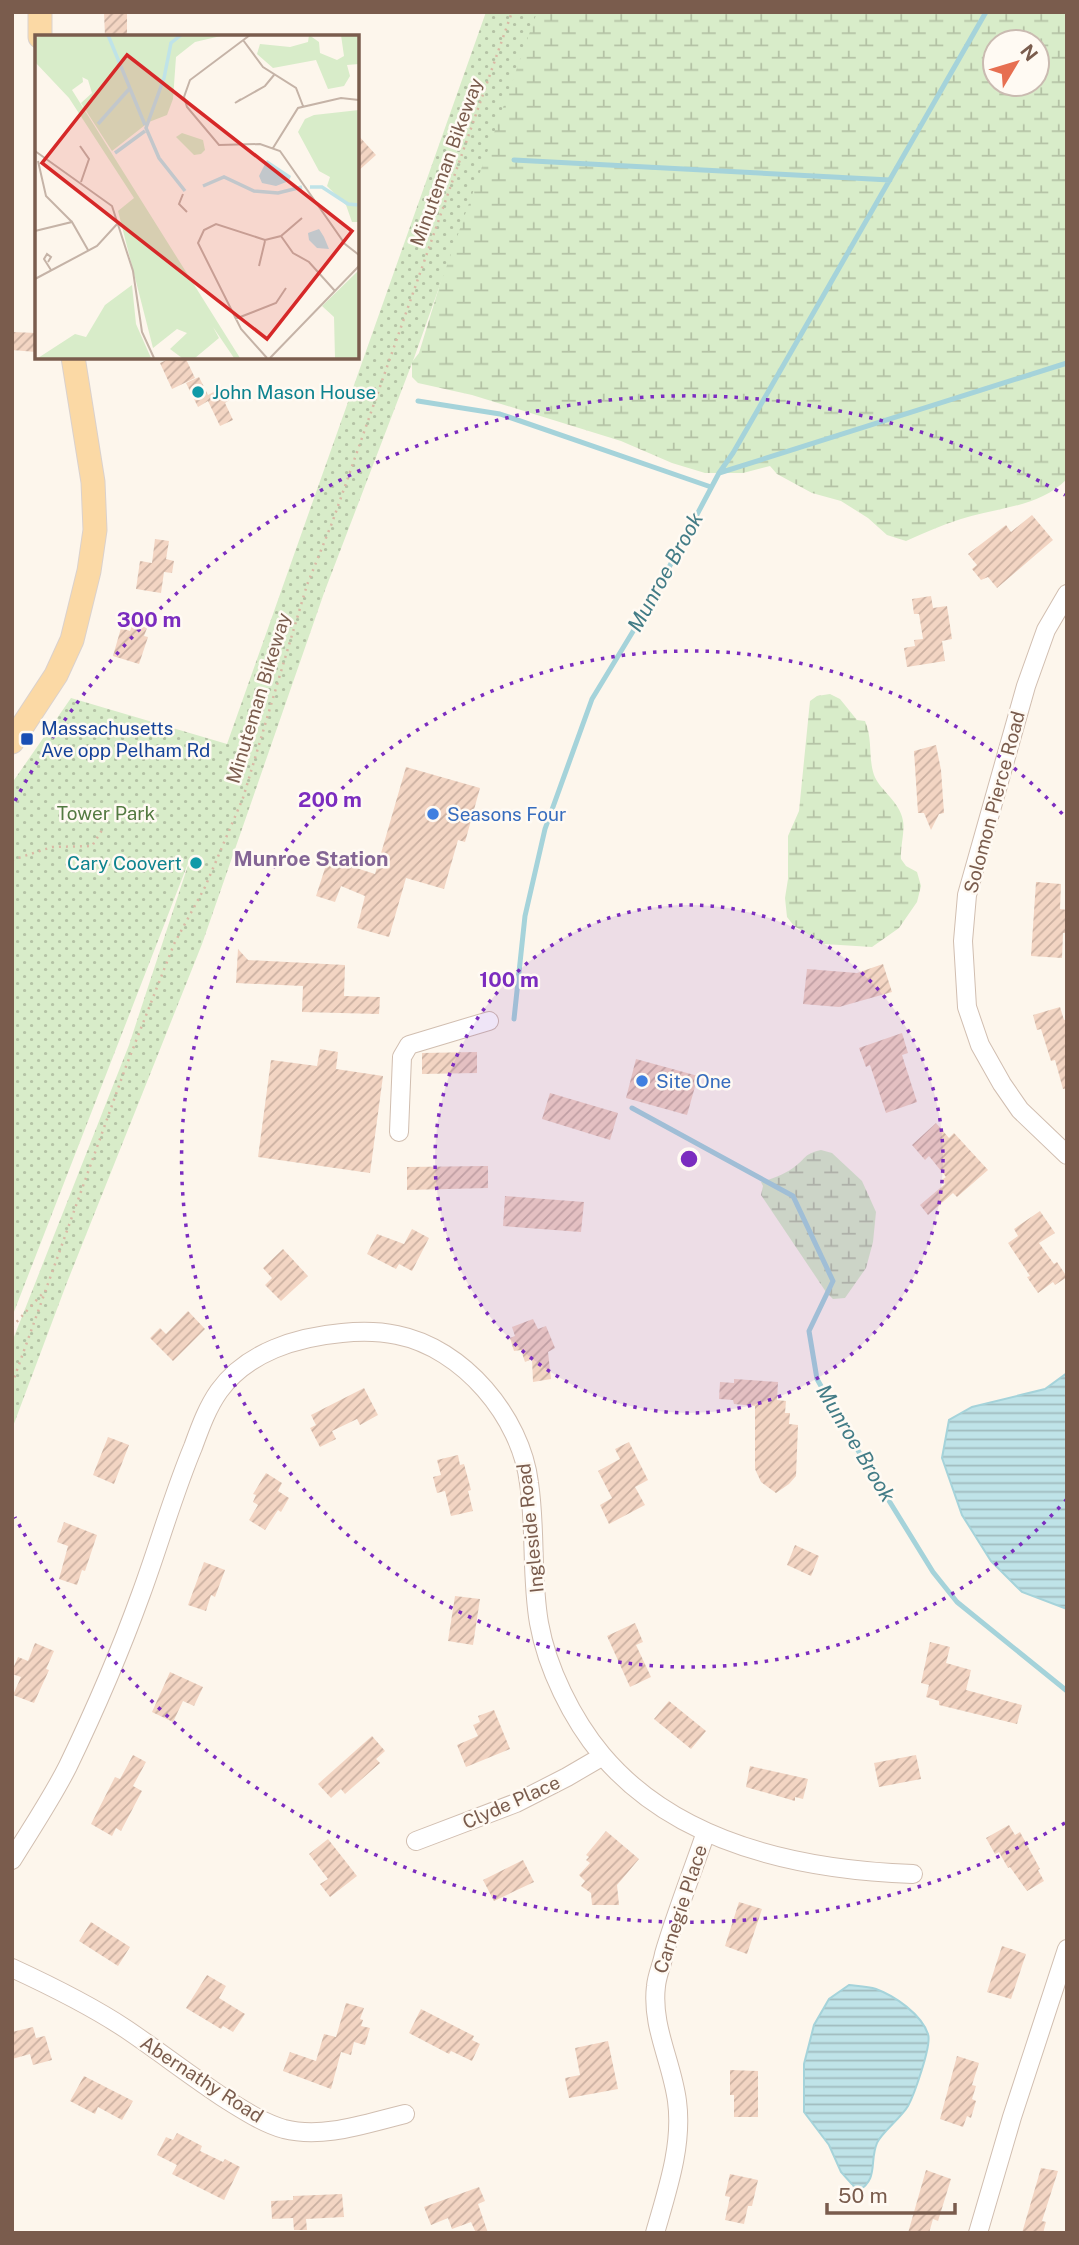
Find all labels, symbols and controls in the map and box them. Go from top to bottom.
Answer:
north arrow [981,28,1051,98]
inset map [35,35,359,359]
text: N [1016,40,1043,65]
street label: Minuteman Bikeway [405,75,487,249]
place label: John Mason House [212,381,376,403]
marker: John Mason House [190,384,206,400]
water label: Munroe Brook [622,507,708,636]
text: 300 m [117,607,181,632]
street label: Minuteman Bikeway [222,610,294,786]
street label: Solomon Pierce Road [959,709,1029,895]
place label: Massachusetts Ave opp Pelham Rd [41,717,210,761]
marker: Massachusetts Ave opp Pelham Rd [19,731,35,747]
text: 200 m [298,787,362,812]
park label: Tower Park [57,802,156,824]
place label: Seasons Four [447,803,566,825]
marker: Seasons Four [425,806,441,822]
district label: Munroe Station [233,846,389,871]
place label: Cary Coovert [67,852,182,874]
marker: Cary Coovert [188,855,204,871]
text: 100 m [479,967,539,992]
place label: Site One [656,1070,731,1092]
marker: Site One [634,1073,650,1089]
centre of rings [677,1147,701,1171]
water label: Munroe Brook [811,1380,901,1507]
street label: Ingleside Road [512,1462,548,1594]
street label: Clyde Place [459,1771,563,1833]
street label: Carnegie Place [649,1842,711,1976]
street label: Abernathy Road [137,2031,267,2127]
scale bar [827,2172,955,2216]
text: 50 m [838,2183,888,2208]

